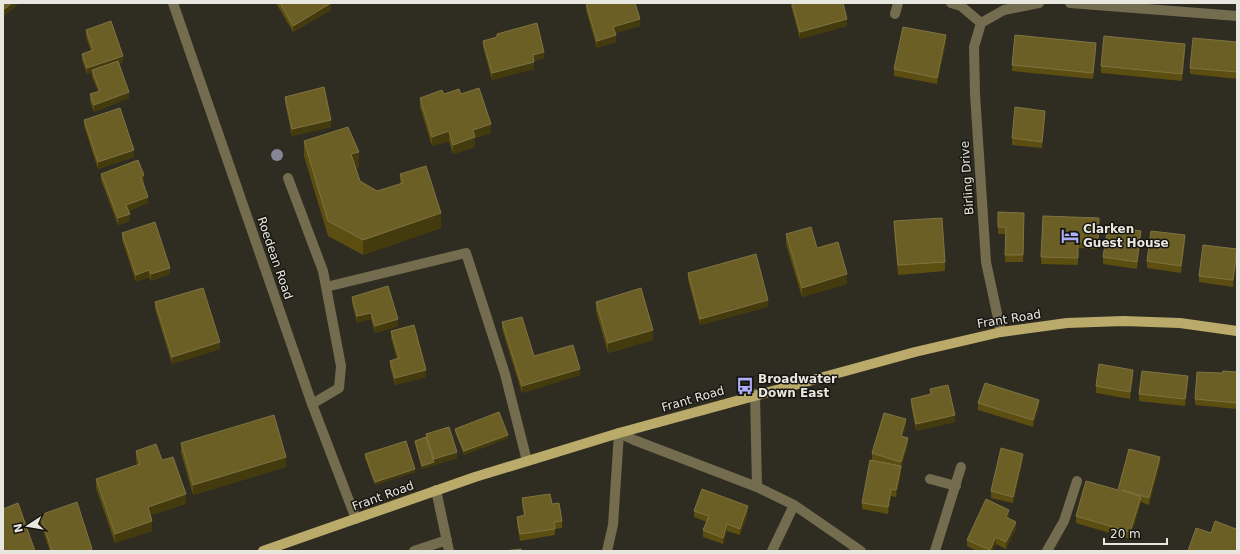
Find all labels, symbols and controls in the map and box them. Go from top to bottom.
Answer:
street label: Birling Drive [957,141,977,215]
street label: Roedean Road [254,215,296,301]
place label: Clarken Guest House [1083,222,1169,250]
hotel icon: Clarken Guest House [1060,226,1080,246]
street label: Frant Road [976,307,1042,331]
place label: Broadwater Down East [758,372,837,400]
bus stop icon: Broadwater Down East [735,376,755,396]
street label: Frant Road [660,383,726,415]
street label: Frant Road [350,478,416,514]
north arrow [8,506,48,546]
scale bar [1104,520,1167,546]
text: N [11,522,26,534]
text: 20 m [1110,527,1141,541]

